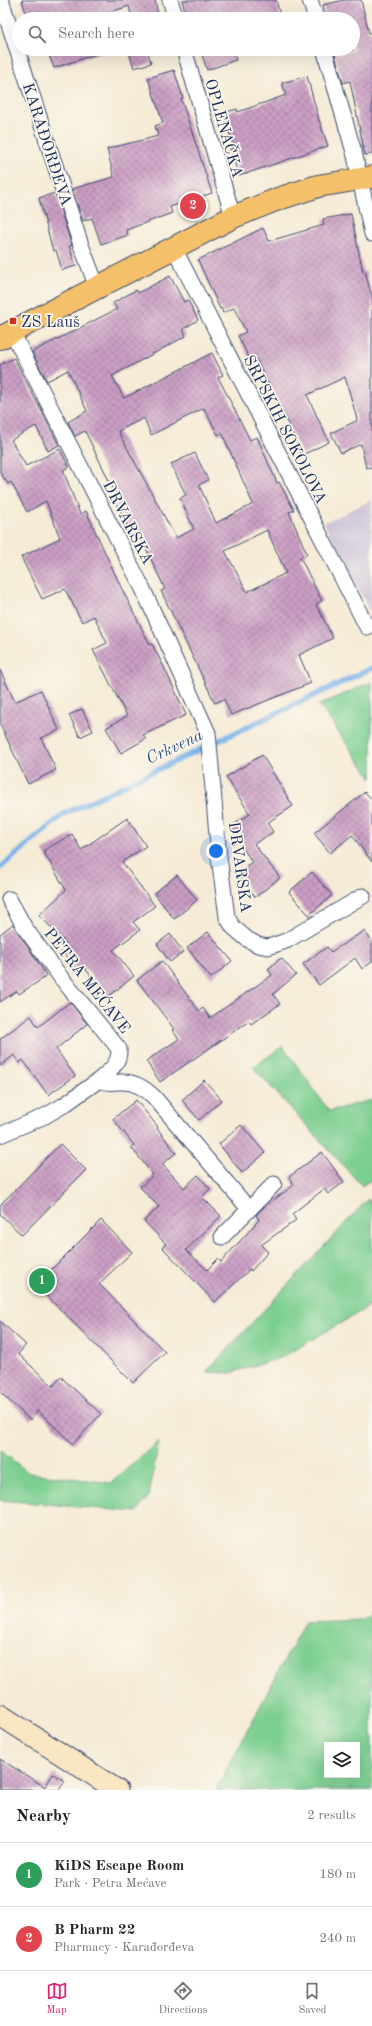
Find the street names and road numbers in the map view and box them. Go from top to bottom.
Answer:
street label: OPLENAČKA [201,76,250,180]
street label: KARAĐORĐEVA [19,81,74,208]
street label: SRPSKIH SOKOLOVA [240,353,329,507]
street label: DRVARSKA [99,478,155,567]
street label: DRVARSKA [225,821,253,914]
street label: PETRA MEĆAVE [40,922,136,1037]

